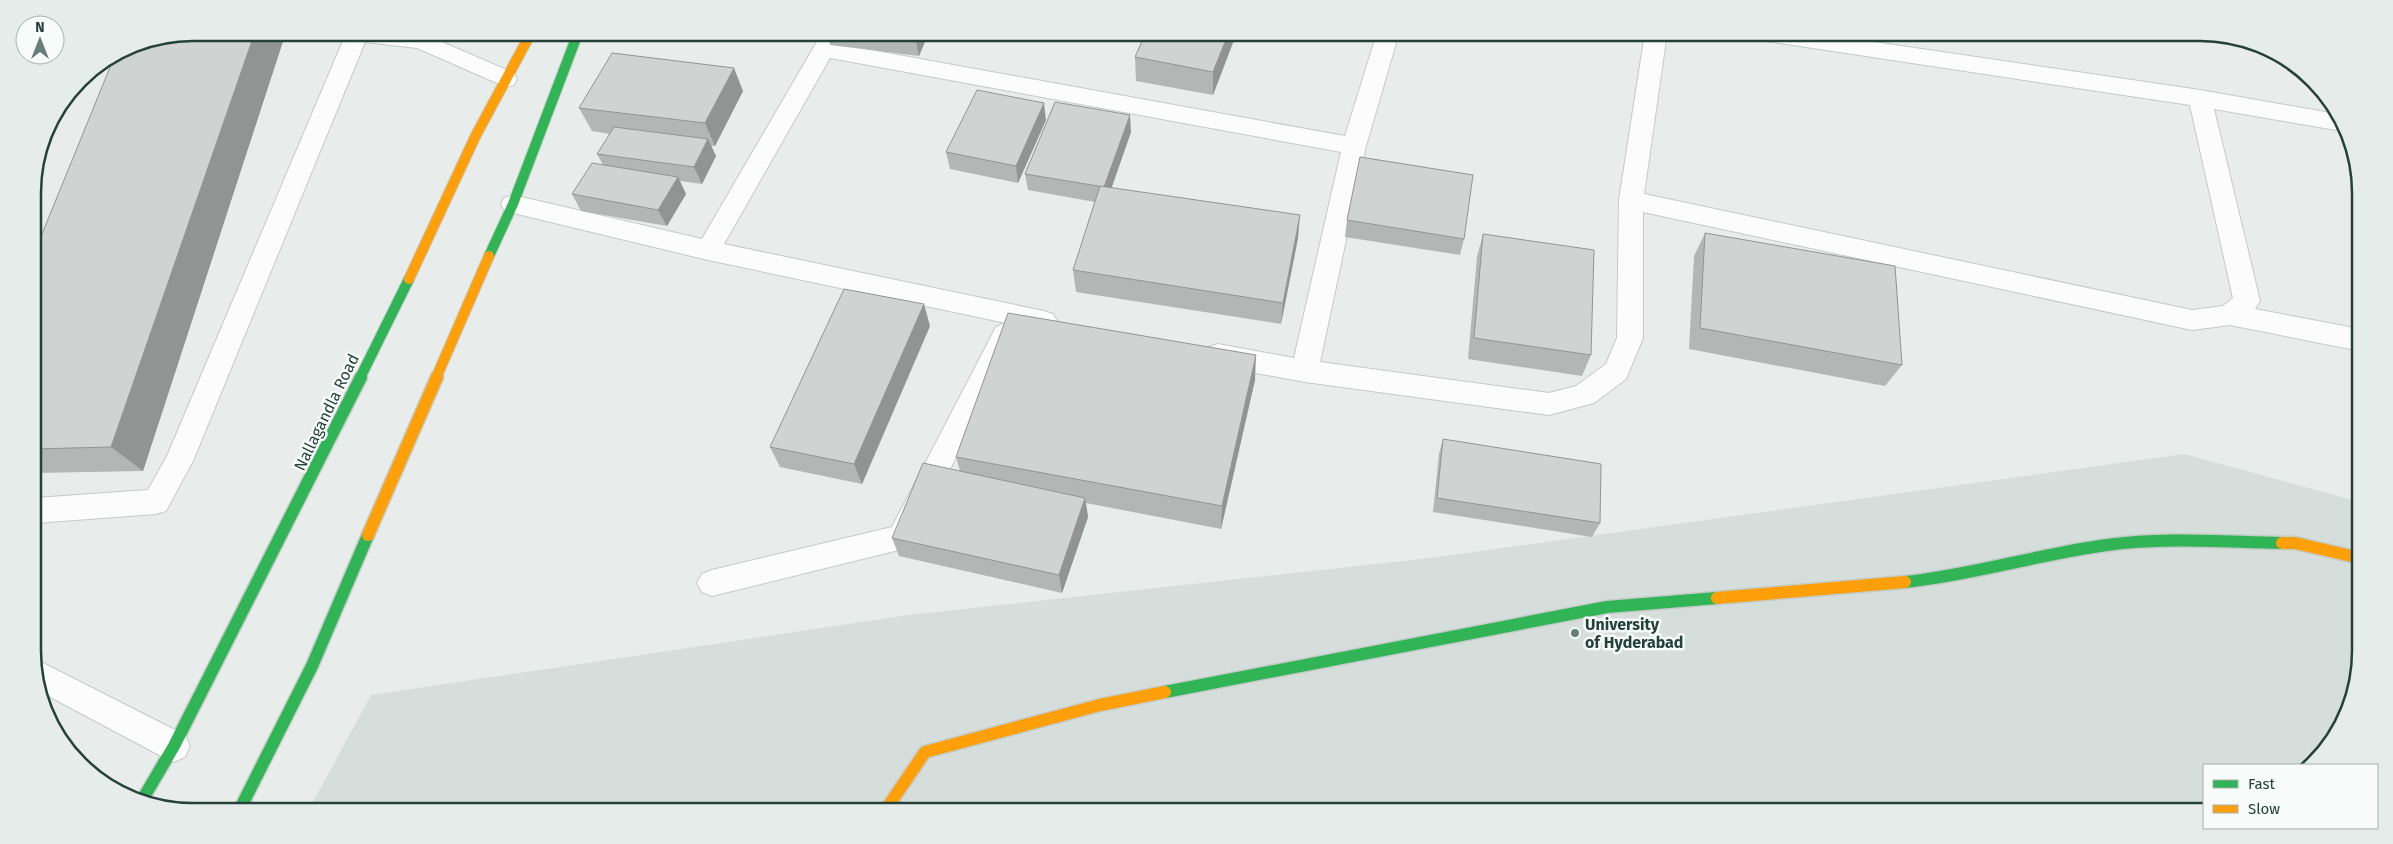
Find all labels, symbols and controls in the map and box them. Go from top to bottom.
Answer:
north arrow [15,15,65,65]
text: N [35,19,45,36]
street label: Nallagandla Road [290,351,363,474]
place label: University of Hyderabad [1585,615,1683,652]
marker: University of Hyderabad [1569,627,1581,639]
legend [2203,764,2378,829]
text: Fast [2248,775,2275,793]
text: Slow [2248,800,2280,818]

